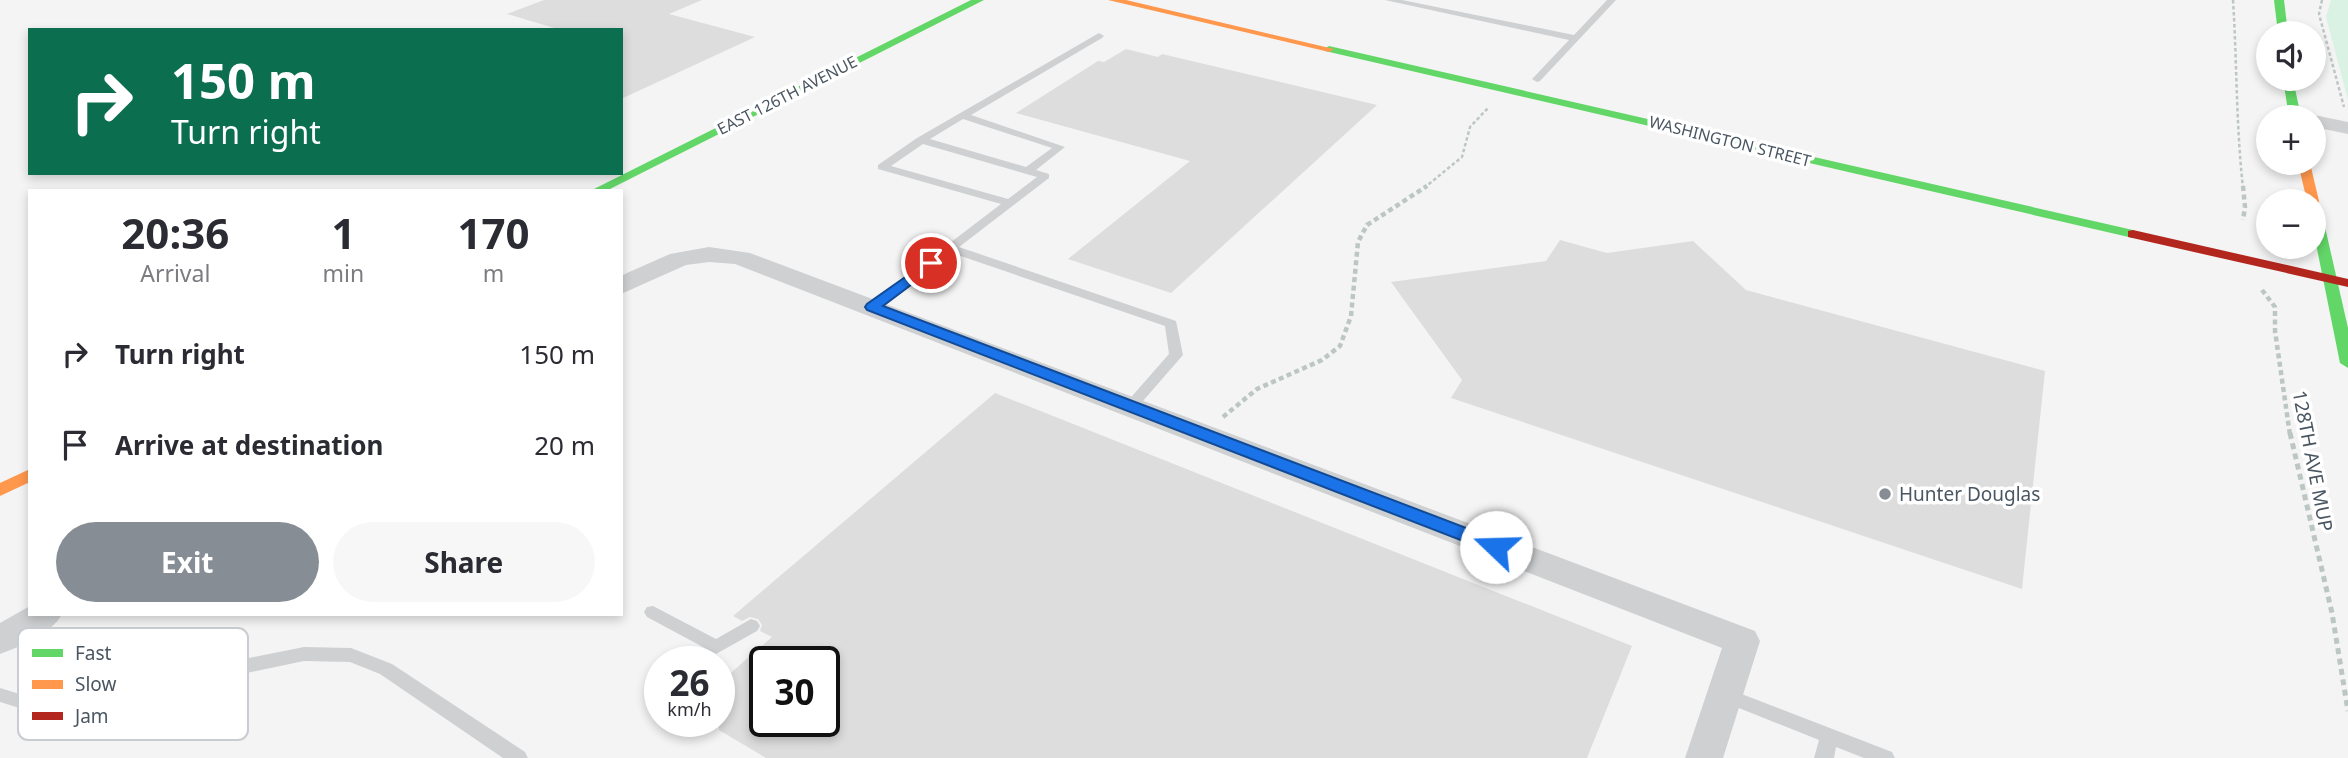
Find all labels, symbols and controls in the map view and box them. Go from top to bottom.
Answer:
map controls [2256,21,2326,259]
button: sound [2256,21,2326,91]
text: 150 m [171,47,316,113]
street label: EAST 126TH AVENUE [713,50,861,140]
icon: right [56,56,147,147]
button: + [2256,105,2326,175]
text: Turn right [171,110,321,153]
street label: WASHINGTON STREET [1647,110,1813,172]
button: − [2256,189,2326,259]
text: 20:36 [121,204,229,261]
text: 1 [331,204,355,261]
text: 170 [458,204,530,261]
pin [901,233,961,293]
icon: arrive [912,244,950,282]
text: Arrival [140,257,210,289]
text: min [323,257,364,289]
text: m [483,257,504,289]
icon: right [56,335,94,373]
text: Turn right [115,336,245,372]
text: 150 m [519,336,595,372]
street label: 128TH AVE MUP [2287,388,2339,534]
icon: arrive [56,426,94,464]
text: Arrive at destination [115,427,384,463]
text: 20 m [534,427,595,463]
place label: Hunter Douglas [1899,481,2040,507]
marker: Hunter Douglas [1877,486,1893,502]
position arrow [1459,510,1533,584]
button: Exit [56,522,319,602]
button: Share [333,522,595,602]
legend [18,628,248,740]
text: Fast [75,640,112,666]
speed limit sign: 30 [749,646,840,737]
text: 26 [669,659,710,706]
text: Slow [75,671,116,697]
text: km/h [667,697,712,721]
text: Jam [73,703,109,729]

